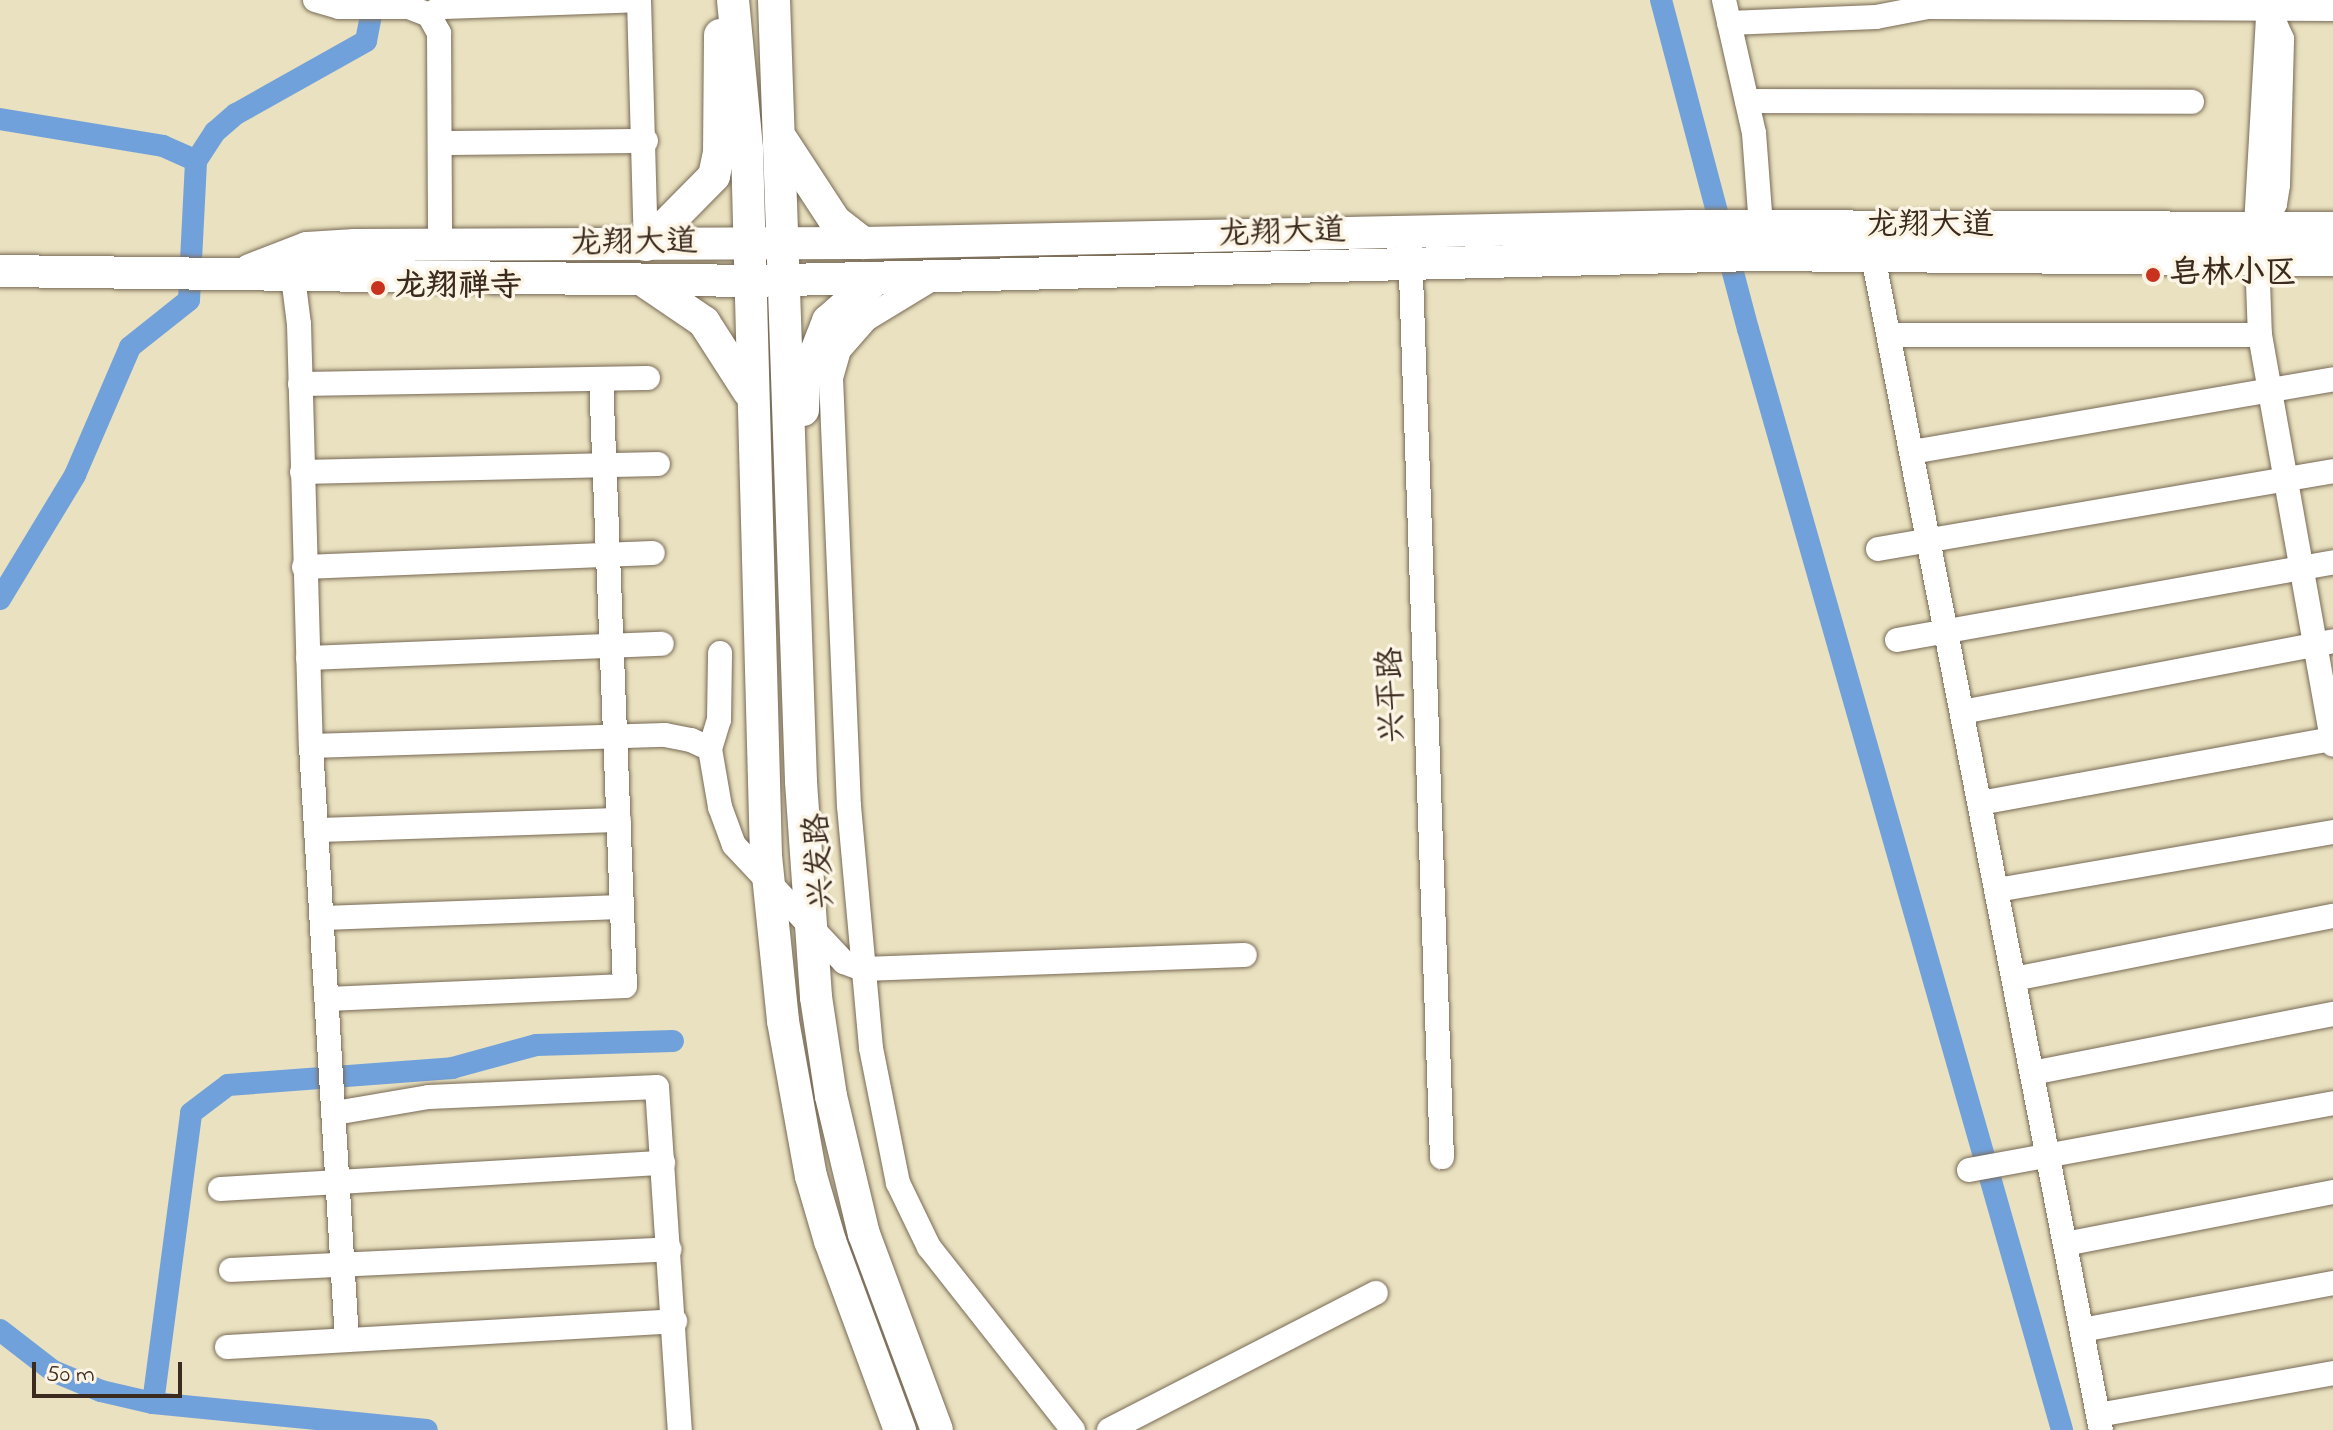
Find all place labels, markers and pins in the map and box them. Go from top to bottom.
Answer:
place label: 皂林小区 [2169,256,2297,294]
marker: 皂林小区 [2144,266,2162,284]
place label: 龙翔禅寺 [394,269,522,307]
marker: 龙翔禅寺 [369,279,387,297]

